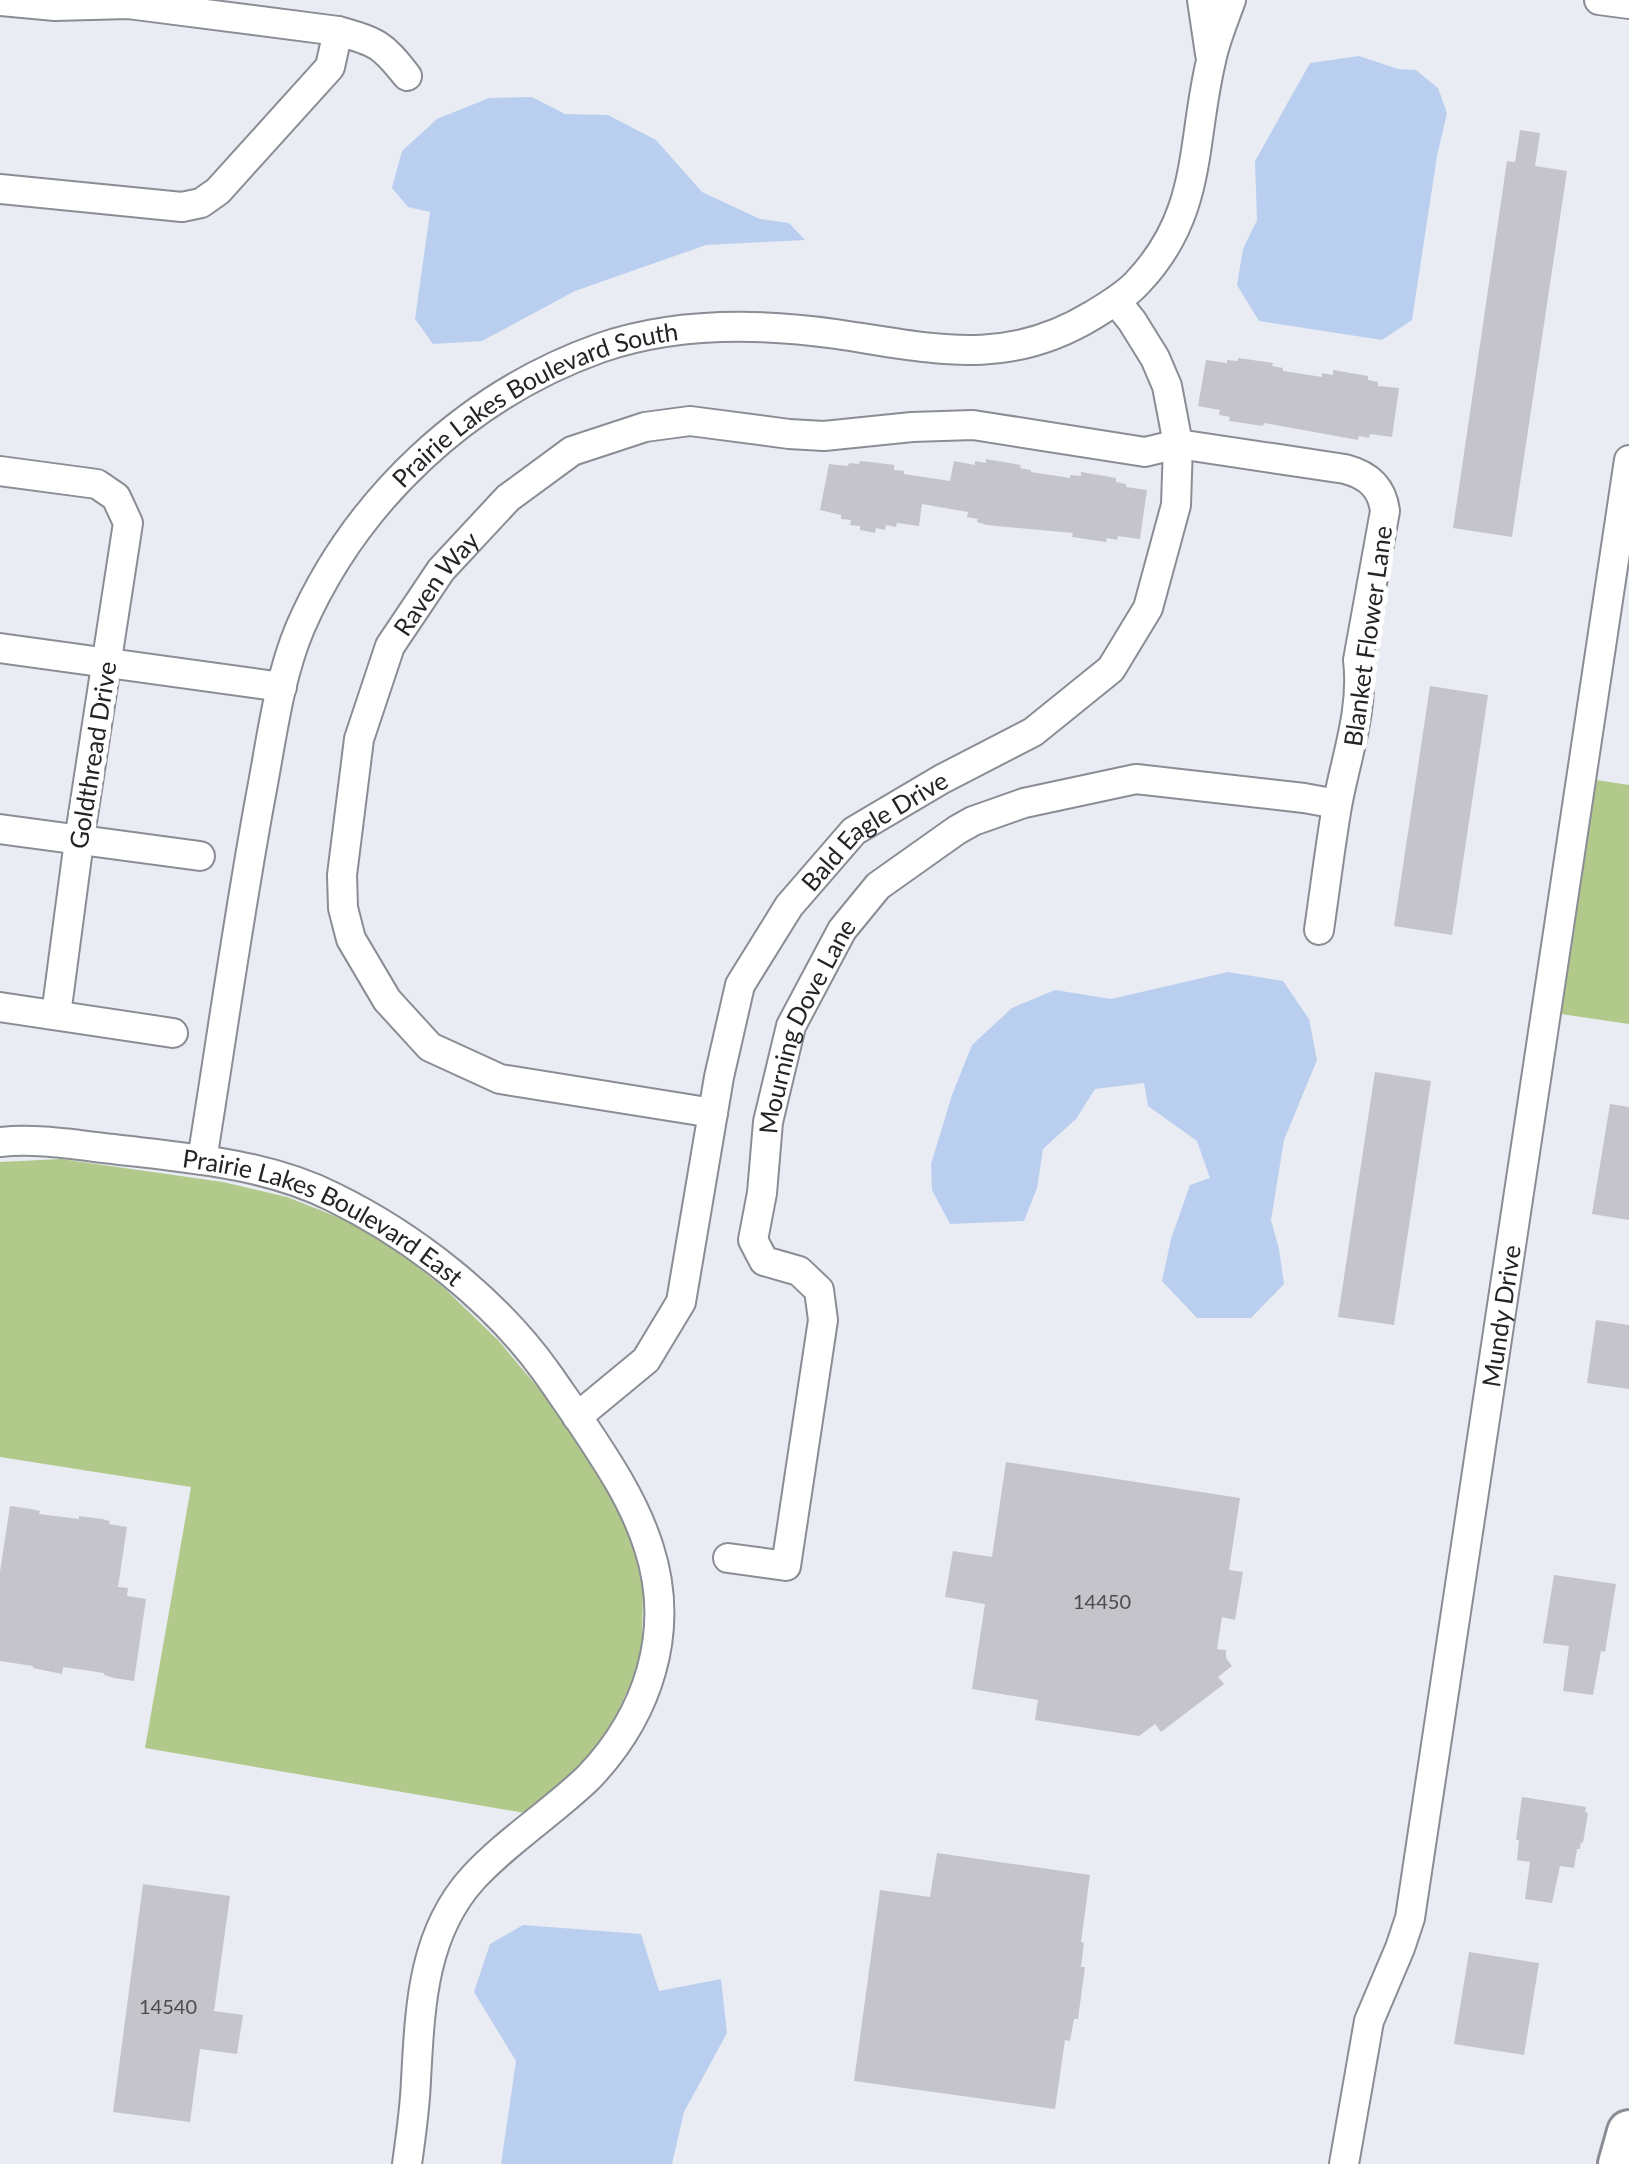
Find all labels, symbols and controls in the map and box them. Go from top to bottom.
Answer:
street label: Prairie Lakes Boulevard South [385,315,680,493]
street label: Blanket Flower Lane [1337,524,1397,748]
street label: Raven Way [387,525,485,641]
street label: Goldthread Drive [62,659,122,851]
street label: Bald Eagle Drive [794,764,953,897]
street label: Mourning Dove Lane [752,912,861,1135]
street label: Prairie Lakes Boulevard East [181,1142,470,1292]
street label: Mundy Drive [1475,1243,1526,1389]
house number: 14450 [1073,1589,1131,1613]
house number: 14540 [139,1994,197,2018]

